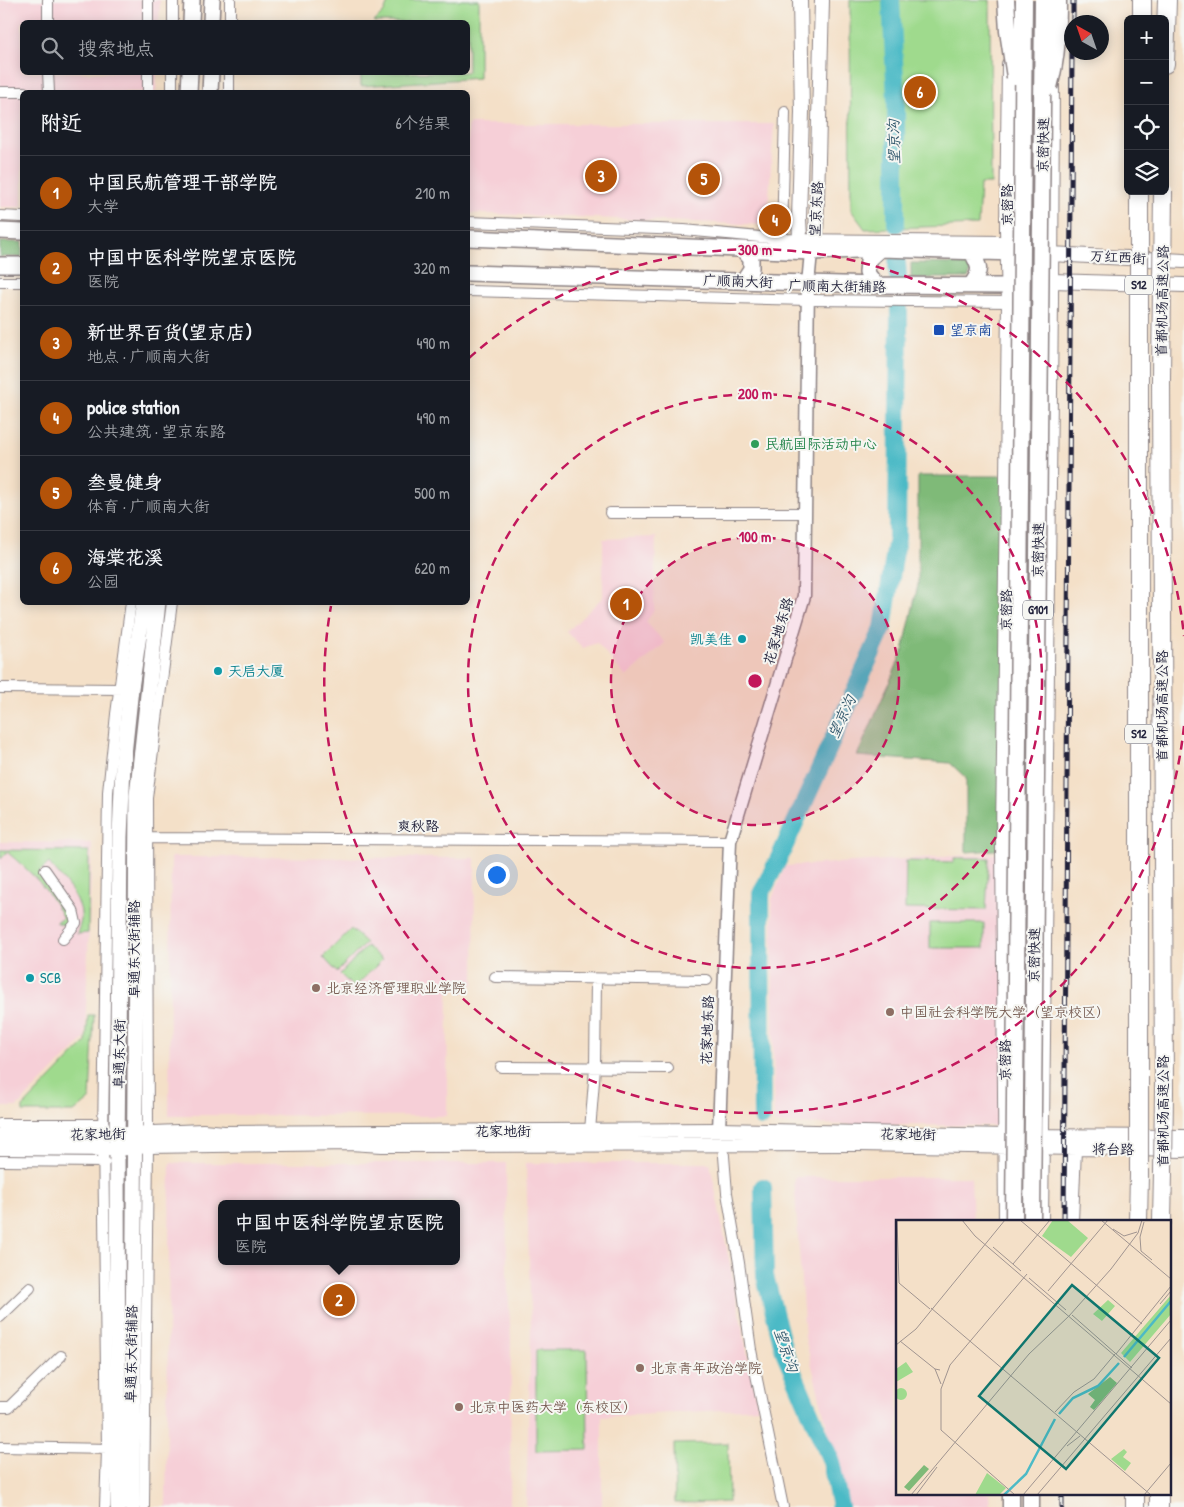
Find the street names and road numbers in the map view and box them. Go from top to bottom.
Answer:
street label: 京密快速 [1033,117,1052,173]
street label: 望京东路 [805,181,826,237]
street label: 京密路 [997,184,1016,226]
street label: 首都机场高速公路 [1151,245,1172,357]
street label: 万红西街 [1090,246,1146,267]
street label: 广顺南大街 [703,270,773,291]
street label: 广顺南大街辅路 [788,275,886,296]
road number: S12 [1125,276,1153,294]
street label: 京密快速 [1028,522,1047,578]
street label: 京密路 [996,589,1015,631]
street label: 花家地东路 [758,595,797,667]
road number: G101 [1023,600,1053,620]
street label: 首都机场高速公路 [1152,650,1171,762]
road number: S12 [1125,724,1153,744]
street label: 爽秋路 [397,816,439,835]
street label: 阜通东大街辅路 [124,900,143,998]
street label: 京密快速 [1024,927,1043,983]
street label: 花家地东路 [696,995,717,1065]
street label: 阜通东大街 [108,1019,129,1089]
street label: 京密路 [995,1039,1014,1081]
street label: 首都机场高速公路 [1153,1055,1172,1167]
street label: 花家地街 [475,1121,531,1140]
street label: 花家地街 [70,1124,126,1143]
street label: 花家地街 [880,1124,936,1143]
street label: 将台路 [1092,1139,1134,1158]
street label: 阜通东大街辅路 [120,1305,141,1403]

